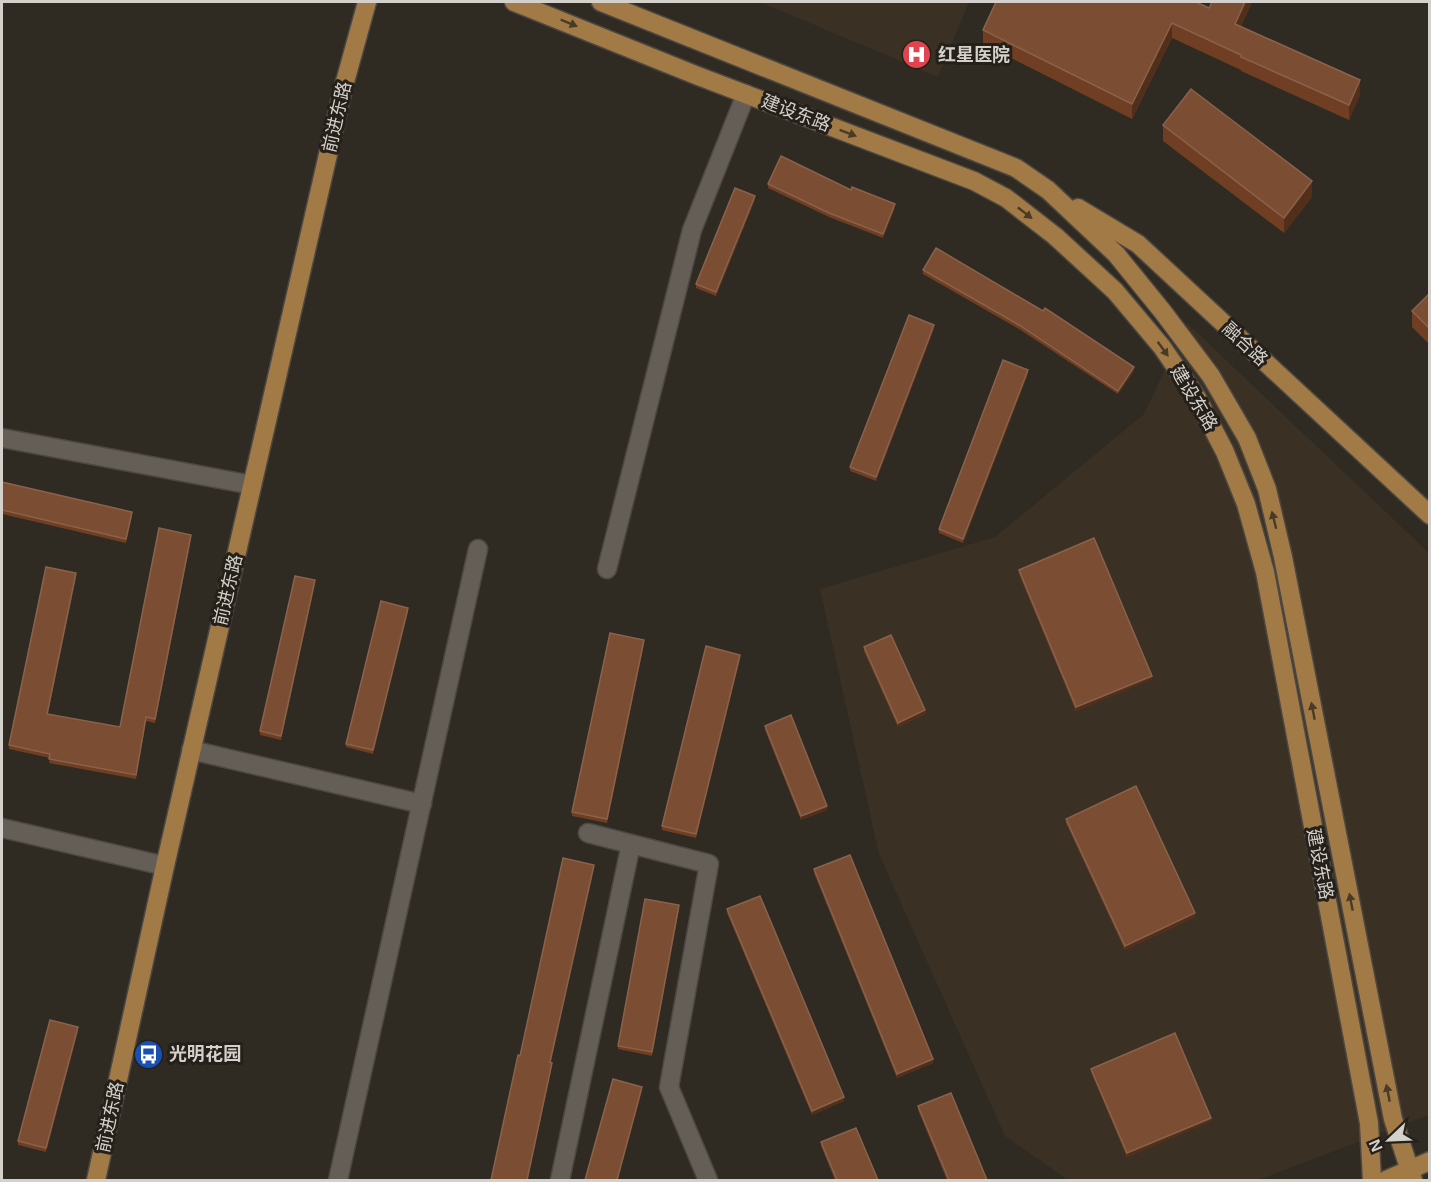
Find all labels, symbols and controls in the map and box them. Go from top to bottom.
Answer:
one-way arrow [560,19,578,29]
hospital icon: 红星医院 [901,39,933,71]
place label: 红星医院 [938,45,1010,65]
street label: 前进东路 [319,80,355,154]
street label: 建设东路 [759,91,833,135]
one-way arrow [839,129,857,138]
one-way arrow [1017,206,1033,219]
street label: 融合路 [1218,318,1272,370]
one-way arrow [1157,341,1169,357]
street label: 建设东路 [1167,362,1221,434]
one-way arrow [1269,511,1279,529]
street label: 前进东路 [210,553,246,627]
one-way arrow [1308,701,1317,720]
street label: 建设东路 [1303,827,1337,901]
one-way arrow [1346,892,1355,911]
bus stop icon: 光明花园 [132,1038,164,1070]
place label: 光明花园 [169,1044,241,1064]
street label: 前进东路 [93,1080,127,1154]
one-way arrow [1383,1084,1392,1103]
north arrow [1359,1110,1419,1170]
text: N [1366,1137,1386,1154]

